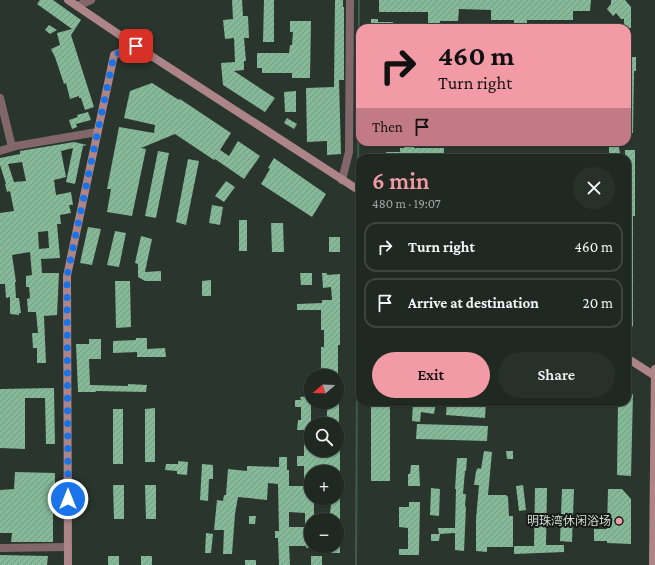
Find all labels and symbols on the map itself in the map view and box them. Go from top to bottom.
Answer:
pin [119,29,153,63]
north arrow [304,369,344,409]
position arrow [47,478,89,520]
place label: 明珠湾休闲浴场 [527,514,611,528]
marker: 明珠湾休闲浴场 [614,516,624,526]

